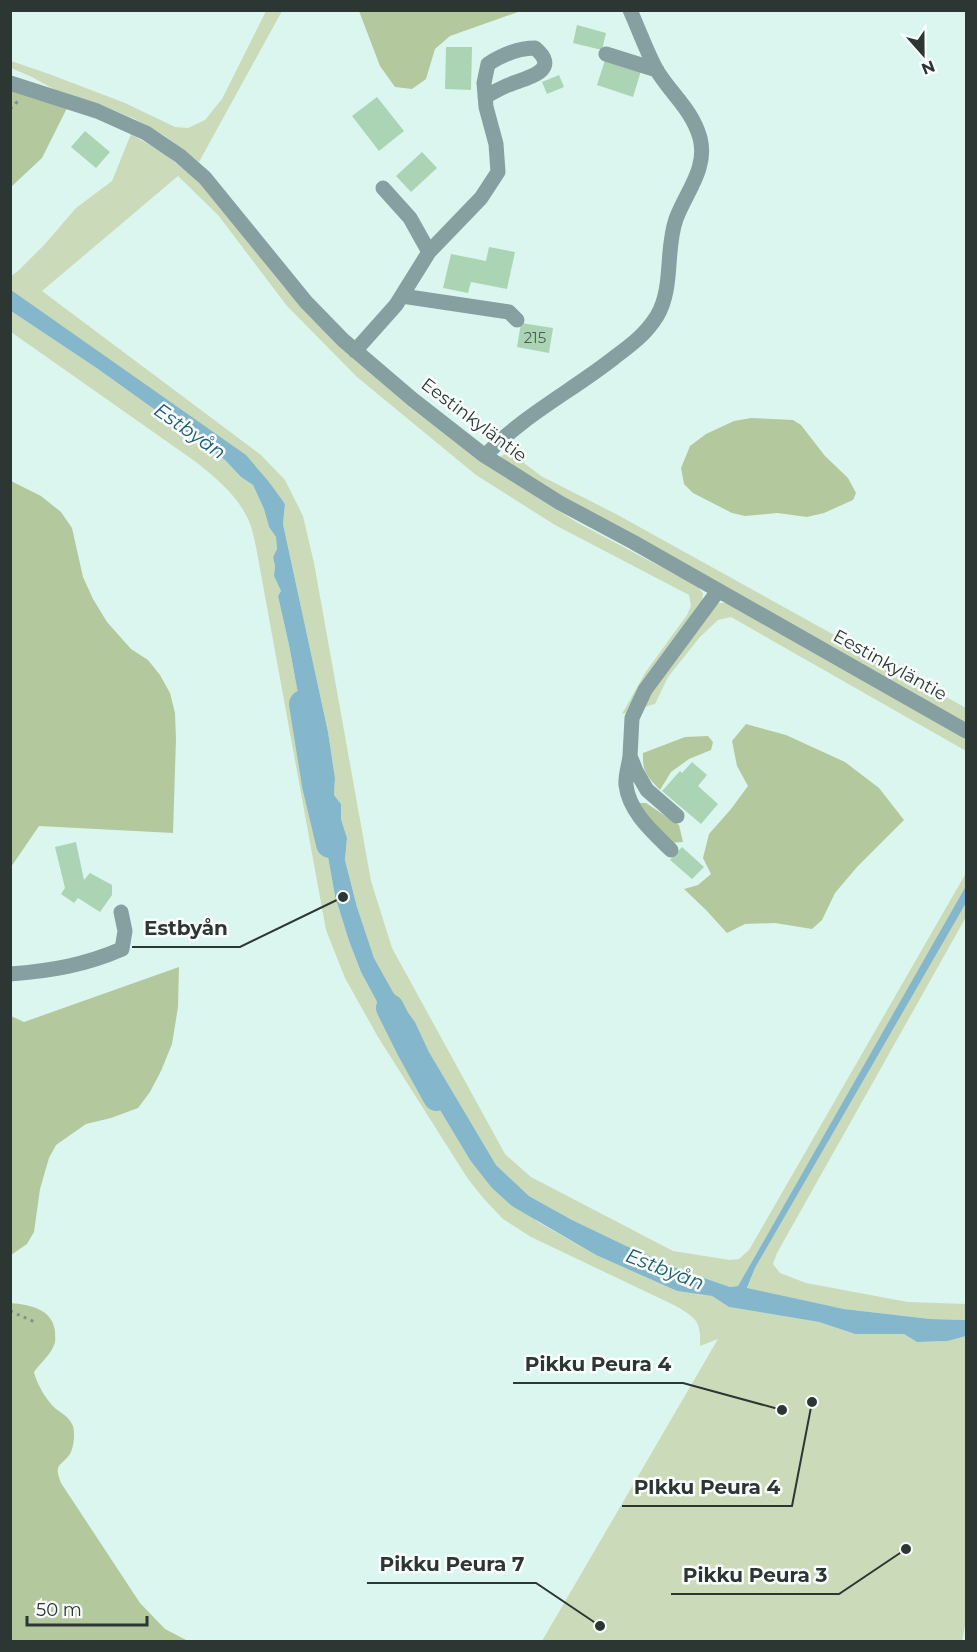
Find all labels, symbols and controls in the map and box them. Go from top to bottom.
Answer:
north arrow [893,24,953,84]
text: N [919,56,938,79]
house number: 215 [524,328,546,347]
street label: Eestinkyläntie [417,373,531,467]
water label: Estbyån [150,398,230,464]
street label: Eestinkyläntie [829,625,951,705]
callout: Estbyån [132,909,240,947]
text: Estbyån [144,916,228,940]
water label: Estbyån [622,1243,708,1295]
callout: Pikku Peura 4 [513,1345,683,1383]
text: Pikku Peura 4 [525,1352,671,1376]
callout: PIkku Peura 4 [622,1468,792,1506]
text: PIkku Peura 4 [634,1475,781,1499]
callout: Pikku Peura 7 [367,1545,536,1583]
text: Pikku Peura 7 [380,1552,525,1576]
callout: Pikku Peura 3 [671,1556,839,1594]
text: Pikku Peura 3 [683,1563,827,1587]
scale bar [27,1589,147,1627]
text: 50 m [36,1599,82,1621]

